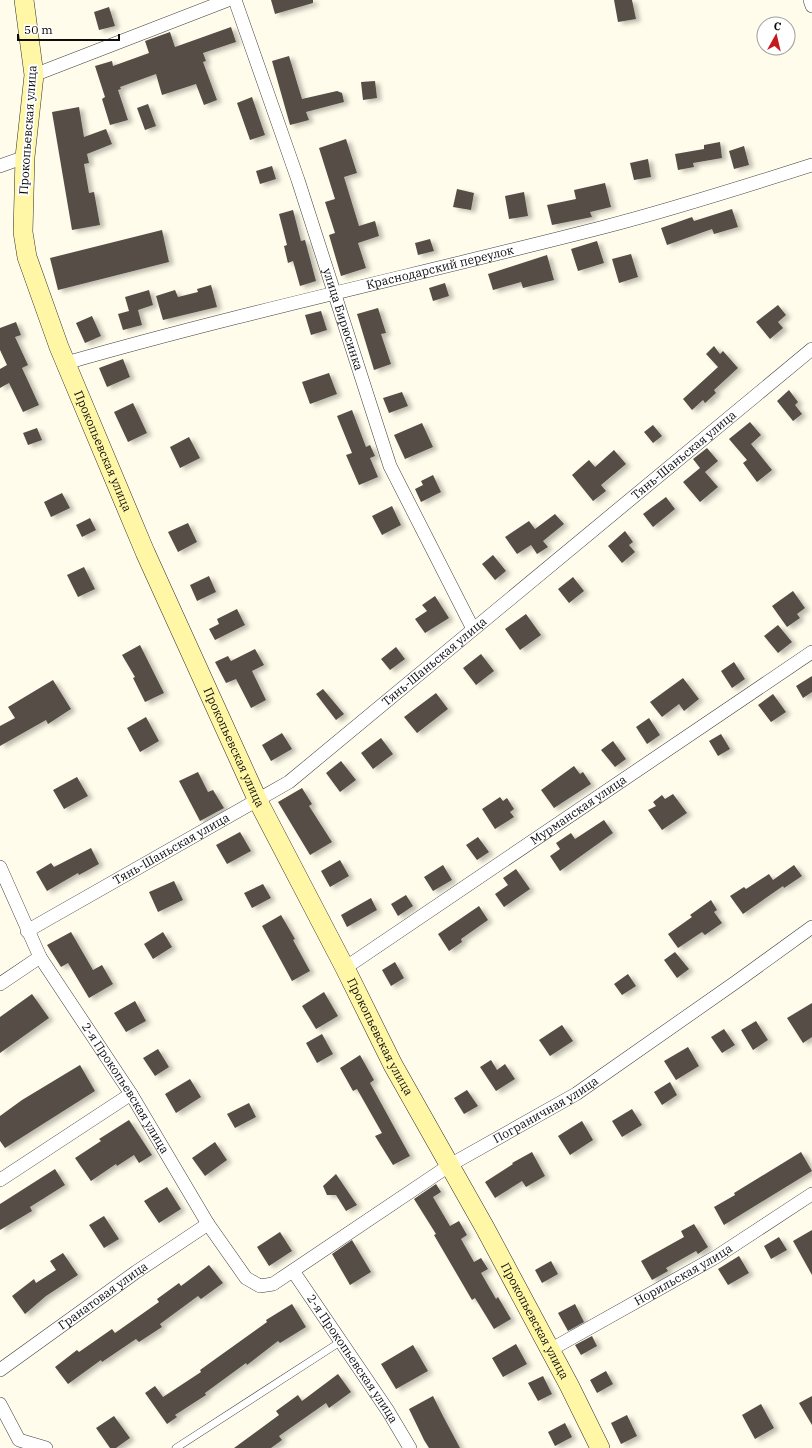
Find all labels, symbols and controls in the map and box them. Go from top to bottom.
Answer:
scale bar [18,16,119,42]
north arrow [756,16,796,56]
text: С [773,19,782,34]
text: 50 m [24,22,53,37]
street label: Прокопьевская улица [15,64,40,195]
street label: Краснодарский переулок [365,242,515,292]
street label: улица Бирюсинка [320,266,367,373]
street label: Прокопьевская улица [71,388,135,514]
street label: Тянь-Шаньская улица [628,407,739,502]
street label: Тянь-Шаньская улица [379,613,490,709]
street label: Прокопьевская улица [200,685,268,810]
street label: Мурманская улица [527,771,630,847]
street label: Тянь-Шаньская улица [110,809,232,888]
street label: Прокопьевская улица [344,975,417,1098]
street label: 2-я Прокопьевская улица [79,1020,173,1156]
street label: Пограничная улица [490,1073,601,1146]
street label: Норильская улица [631,1240,735,1308]
street label: Гранатовая улица [55,1258,151,1333]
street label: Прокопьевская улица [498,1260,573,1382]
street label: 2-я Прокопьевская улица [304,1291,402,1426]

